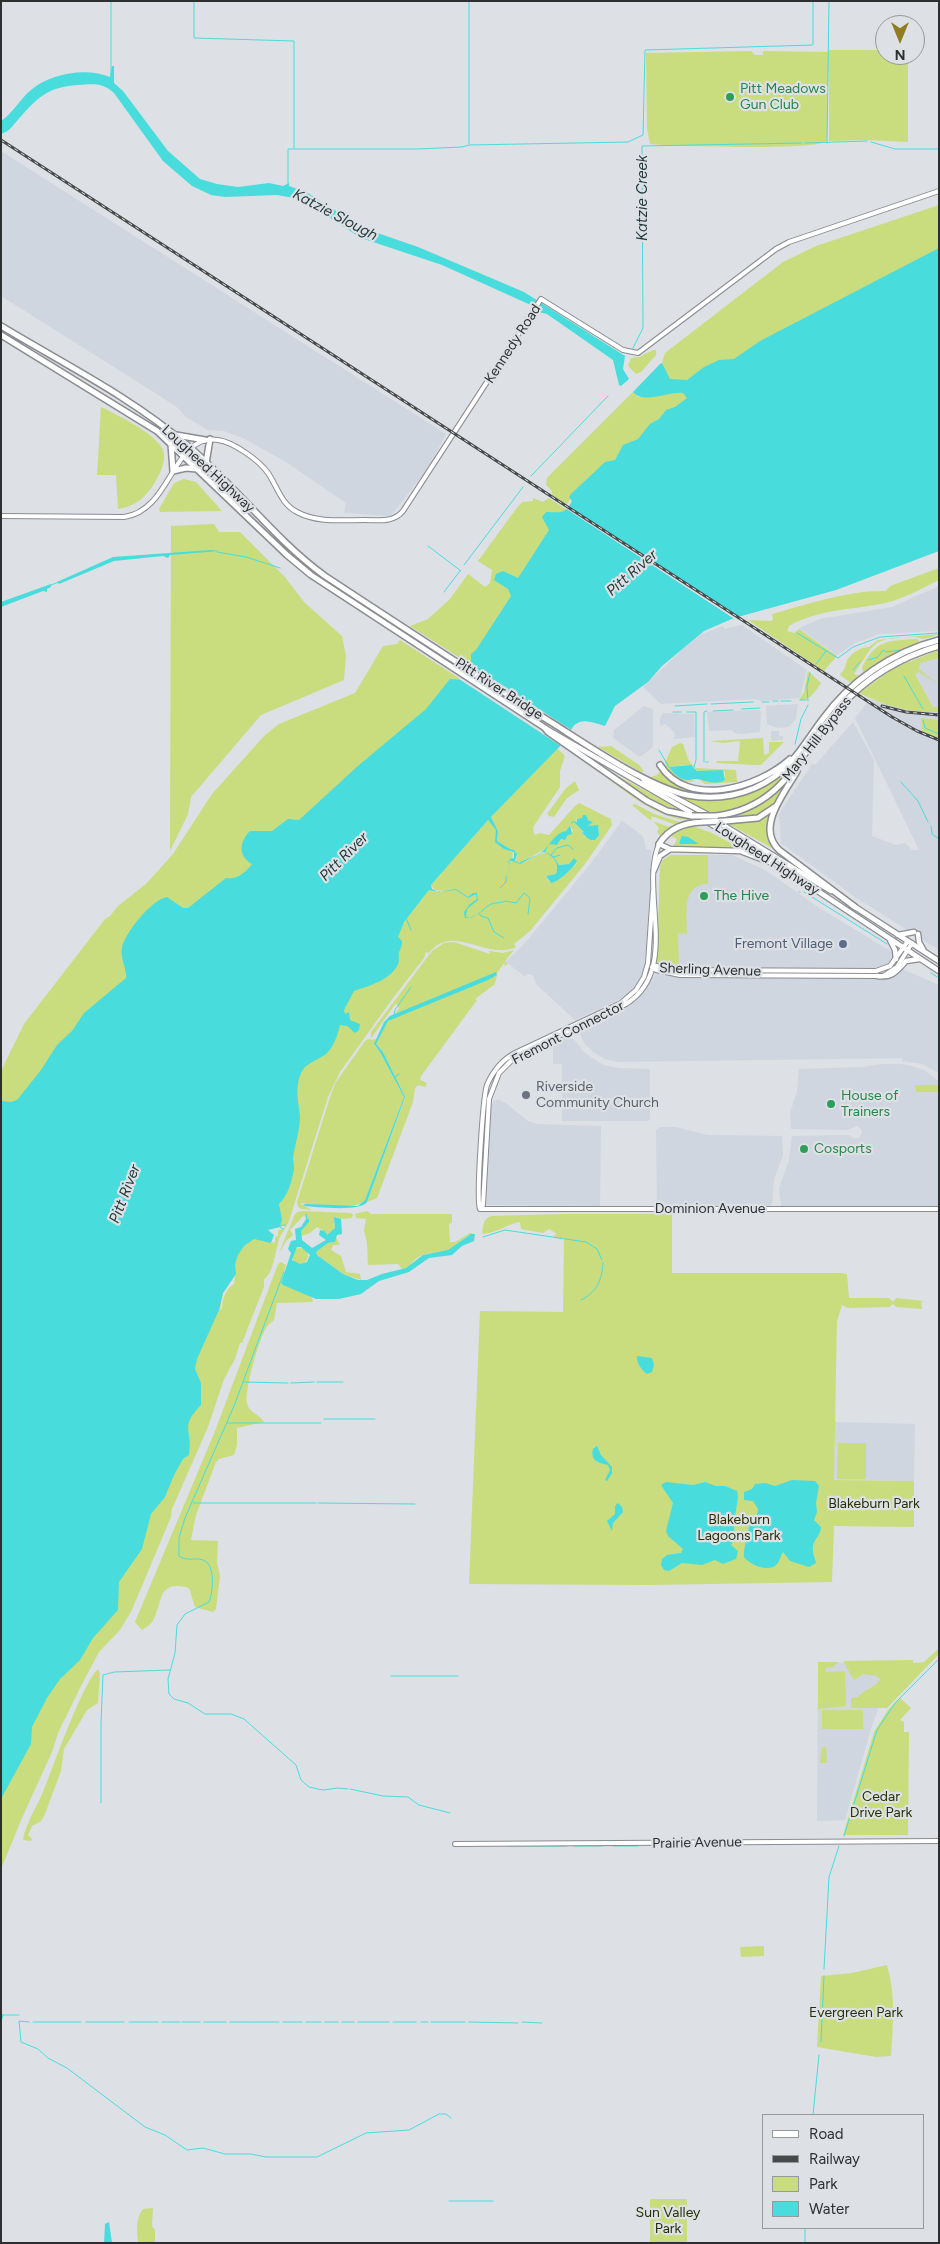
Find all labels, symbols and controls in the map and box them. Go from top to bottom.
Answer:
north arrow [875,15,925,65]
text: N [895,46,905,63]
place label: Pitt Meadows Gun Club [740,81,826,114]
marker: Pitt Meadows Gun Club [724,91,736,103]
water label: Katzie Creek [634,155,652,241]
water label: Katzie Slough [290,185,380,245]
street label: Kennedy Road [481,301,545,387]
street label: Lougheed Highway [158,422,258,516]
water label: Pitt River [603,546,661,600]
street label: Pitt River Bridge [452,654,546,724]
street label: Mary Hill Bypass [779,694,855,784]
street label: Lougheed Highway [712,819,822,899]
water label: Pitt River [316,829,372,885]
place label: The Hive [714,888,769,904]
marker: The Hive [698,890,710,902]
place label: Fremont Village [734,936,833,952]
marker: Fremont Village [837,938,849,950]
street label: Sherling Avenue [659,960,761,980]
street label: Fremont Connector [509,997,627,1069]
place label: Riverside Community Church [536,1079,659,1112]
place label: House of Trainers [841,1088,898,1120]
marker: Riverside Community Church [520,1089,532,1101]
marker: House of Trainers [825,1098,837,1110]
place label: Cosports [814,1141,872,1157]
marker: Cosports [798,1143,810,1155]
water label: Pitt River [106,1162,144,1226]
street label: Dominion Avenue [655,1201,765,1217]
park label: Blakeburn Park [828,1496,920,1512]
park label: Blakeburn Lagoons Park [697,1512,781,1544]
park label: Cedar Drive Park [850,1789,912,1821]
street label: Prairie Avenue [652,1834,742,1852]
park label: Evergreen Park [809,2005,903,2021]
legend [762,2114,925,2229]
text: Road [809,2125,844,2143]
text: Railway [809,2150,860,2168]
text: Park [809,2175,838,2193]
text: Water [809,2200,849,2218]
park label: Sun Valley Park [636,2205,700,2238]

